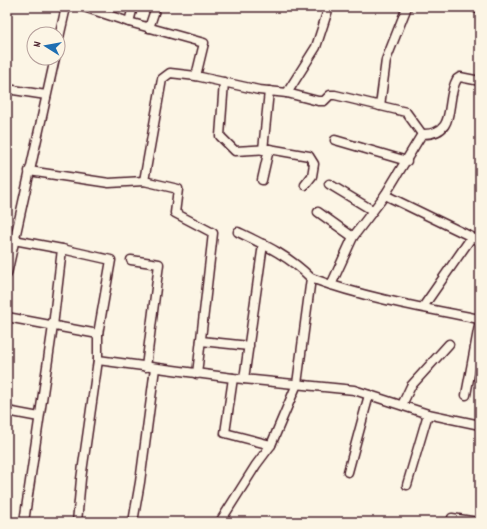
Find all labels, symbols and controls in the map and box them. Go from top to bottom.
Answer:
north arrow [26,26,66,66]
text: N [30,40,47,49]

